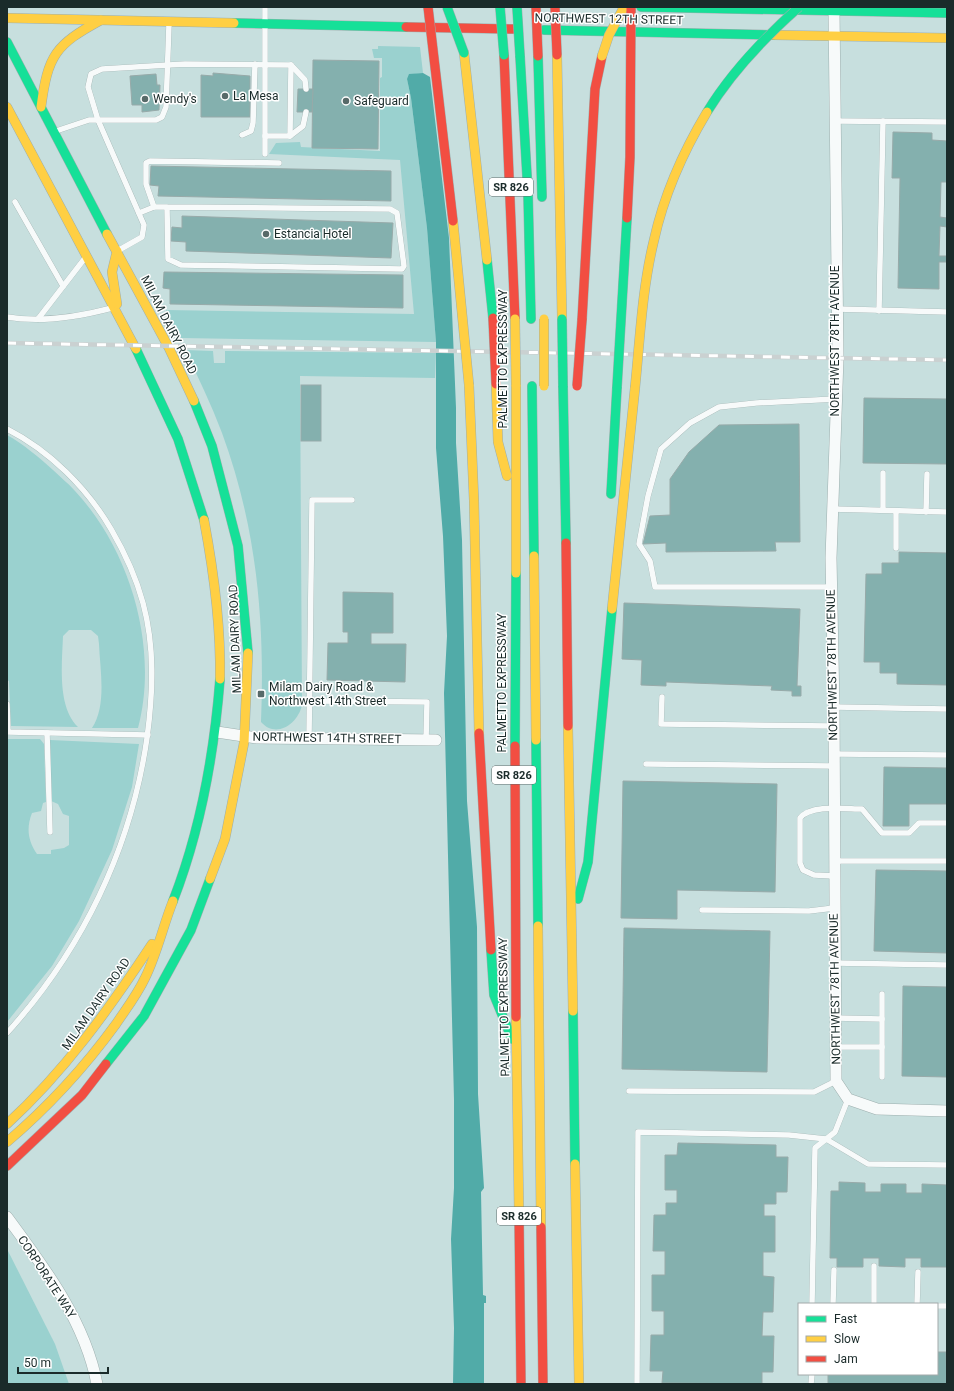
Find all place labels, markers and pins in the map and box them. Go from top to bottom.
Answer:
place label: La Mesa [233,89,279,103]
marker: La Mesa [220,91,230,101]
place label: Wendy's [153,92,197,106]
marker: Wendy's [140,94,150,104]
place label: Safeguard [354,94,409,108]
marker: Safeguard [341,96,351,106]
place label: Estancia Hotel [274,227,351,241]
marker: Estancia Hotel [261,229,271,239]
place label: Milam Dairy Road & Northwest 14th Street [269,680,387,708]
marker: Milam Dairy Road & Northwest 14th Street [256,689,266,699]

